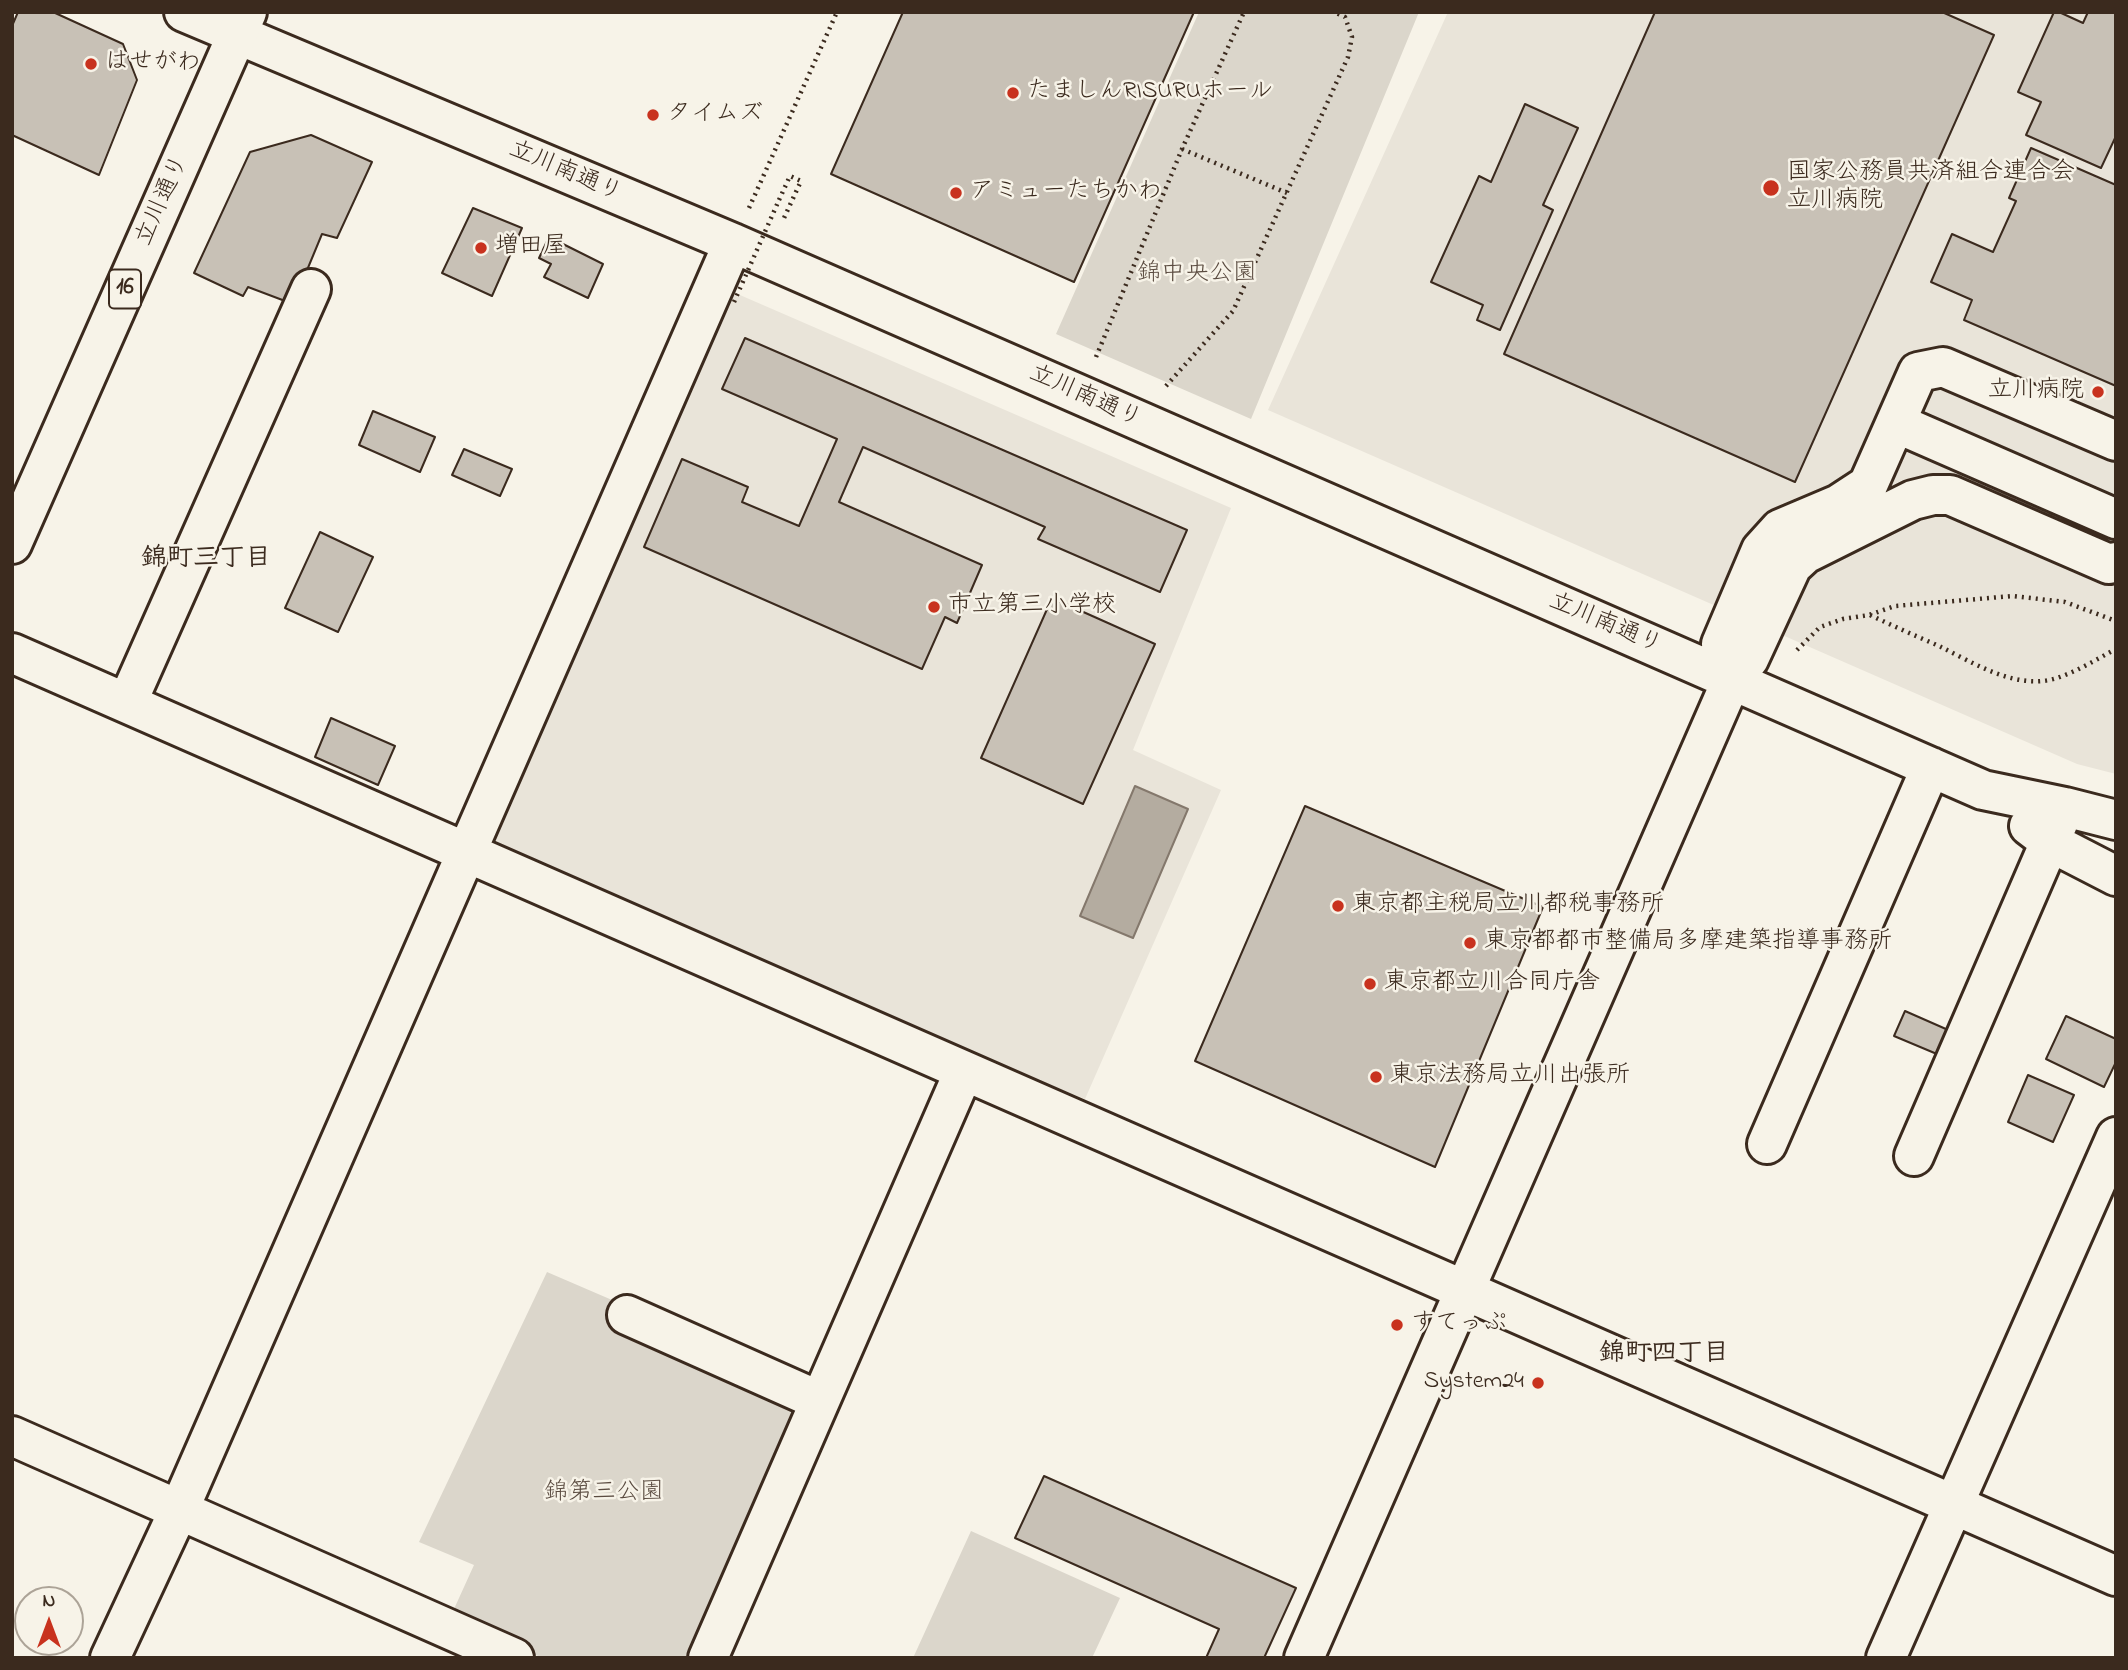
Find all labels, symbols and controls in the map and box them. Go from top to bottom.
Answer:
place label: はせがわ [105,50,201,78]
marker: はせがわ [83,56,99,72]
place label: たましんRISURUホール [1027,79,1273,107]
marker: たましんRISURUホール [1005,85,1021,101]
place label: タイムズ [667,101,763,129]
marker: タイムズ [645,107,661,123]
street label: 立川南通り [504,136,626,210]
street label: 立川通り [131,151,197,251]
place label: 国家公務員共済組合連合会 立川病院 [1787,160,2075,216]
marker: 国家公務員共済組合連合会 立川病院 [1761,178,1781,198]
place label: アミューたちかわ [970,179,1162,207]
marker: アミューたちかわ [948,185,964,201]
place label: 増田屋 [495,234,567,262]
marker: 増田屋 [473,240,489,256]
park label: 錦中央公園 [1137,261,1257,289]
road number: 16 [109,270,141,308]
street label: 立川南通り [1024,360,1146,436]
place label: 立川病院 [1988,378,2084,406]
marker: 立川病院 [2090,384,2106,400]
district label: 錦町三丁目 [141,545,271,577]
street label: 立川南通り [1544,588,1666,662]
place label: 市立第三小学校 [948,593,1116,621]
marker: 市立第三小学校 [926,599,942,615]
place label: 東京都主税局立川都税事務所 [1352,892,1664,920]
marker: 東京都主税局立川都税事務所 [1330,898,1346,914]
place label: 東京都都市整備局多摩建築指導事務所 [1484,929,1892,957]
marker: 東京都都市整備局多摩建築指導事務所 [1462,935,1478,951]
place label: 東京都立川合同庁舎 [1384,970,1600,998]
marker: 東京都立川合同庁舎 [1362,976,1378,992]
place label: 東京法務局立川出張所 [1390,1063,1630,1091]
marker: 東京法務局立川出張所 [1368,1069,1384,1085]
place label: すてっぷ [1411,1311,1507,1339]
marker: すてっぷ [1389,1317,1405,1333]
district label: 錦町四丁目 [1599,1340,1729,1372]
place label: System24 [1424,1369,1524,1397]
marker: System24 [1530,1375,1546,1391]
park label: 錦第三公園 [544,1480,664,1508]
north arrow [14,1586,84,1656]
text: N [43,1588,55,1615]

